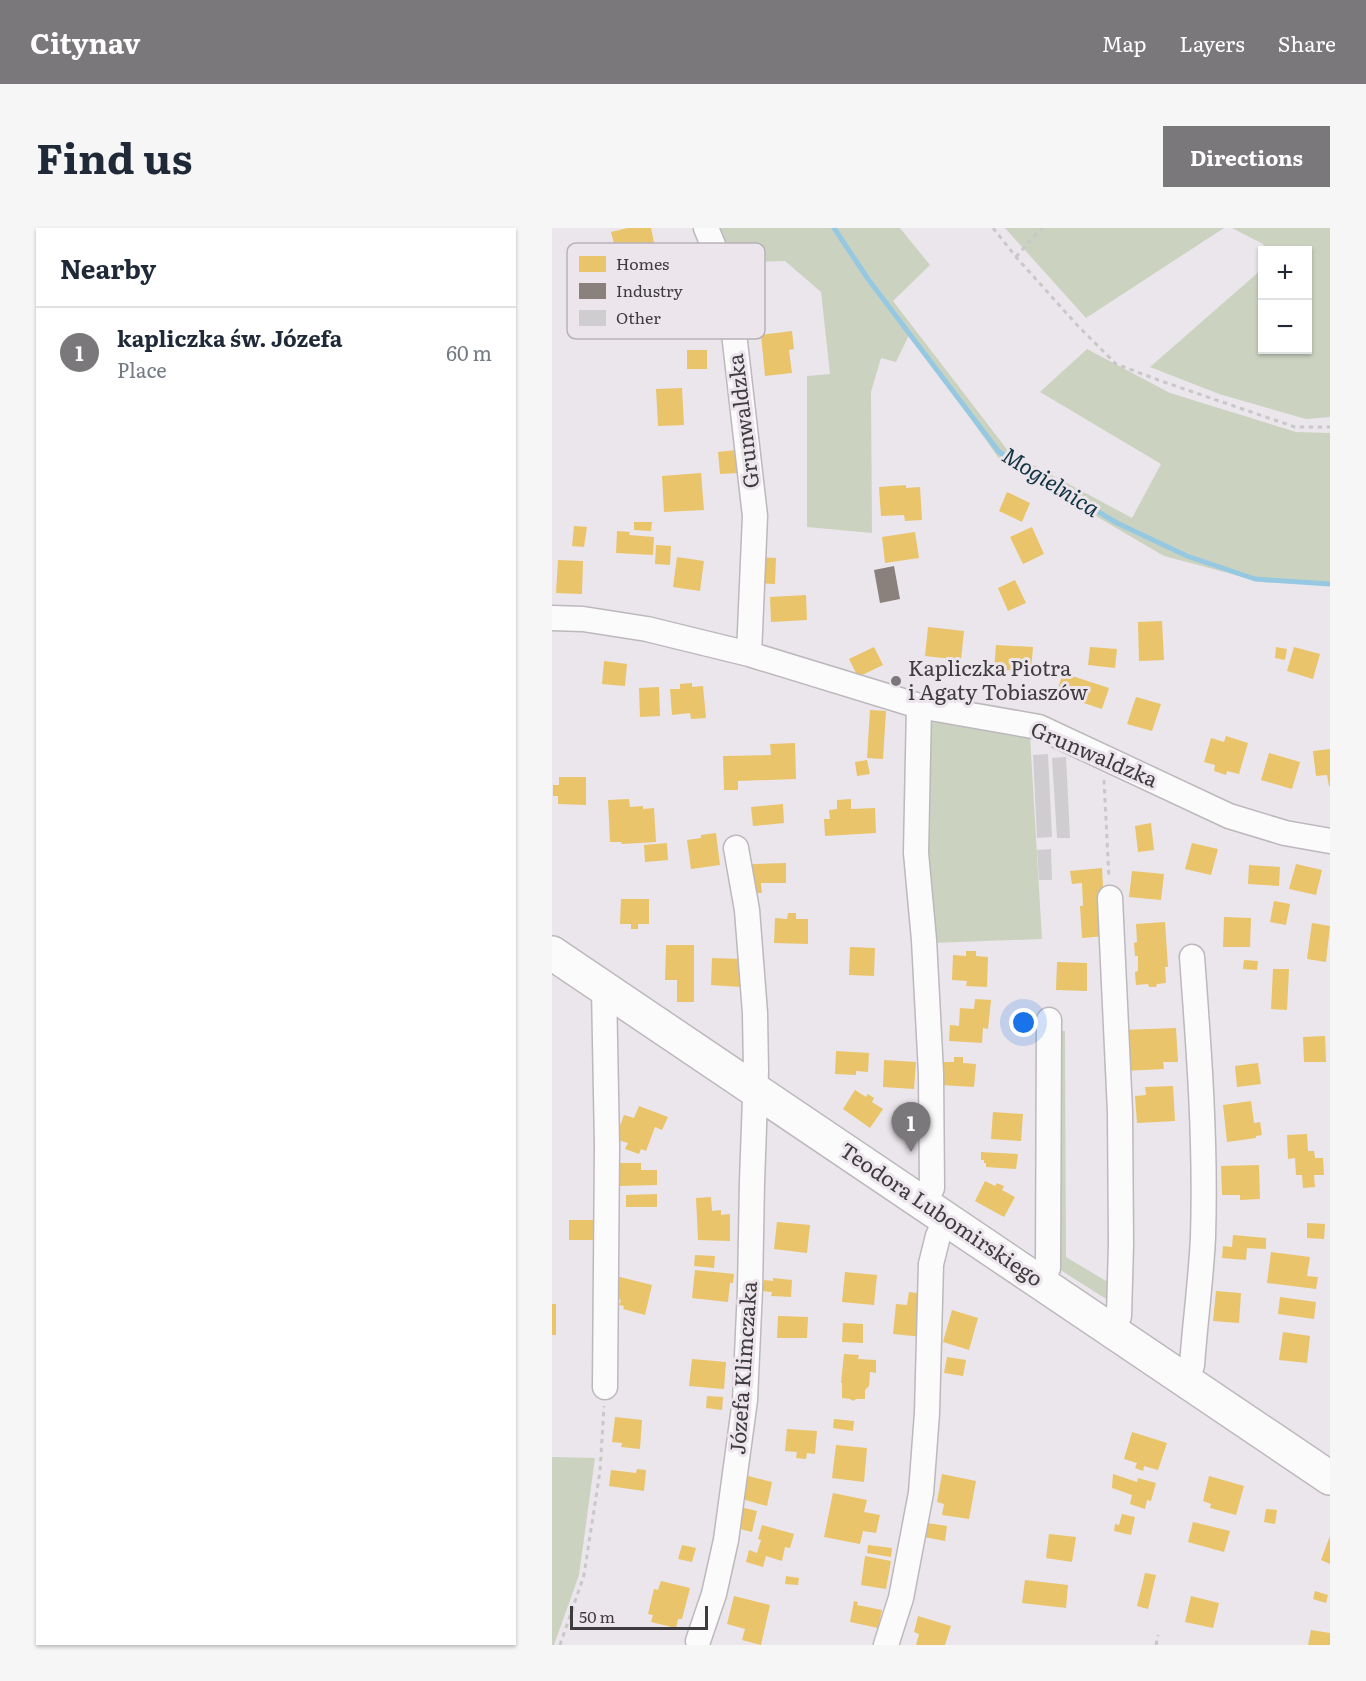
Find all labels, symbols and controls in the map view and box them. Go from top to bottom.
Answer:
text: Citynav [30,21,140,63]
text: Map [1102,27,1147,58]
text: Layers [1180,27,1245,58]
text: Share [1278,27,1336,58]
text: Find us [36,125,193,187]
button: Directions [1163,126,1330,187]
legend [567,243,765,339]
map controls [1258,246,1312,354]
button: + [1258,246,1312,300]
text: Nearby [60,248,156,287]
text: Homes [616,251,669,275]
text: Industry [616,278,684,302]
button: − [1258,300,1312,354]
text: Other [616,305,661,329]
text: kapliczka św. Józefa [117,321,343,354]
text: 1 [75,337,84,367]
text: 60 m [446,337,492,367]
street label: Grunwaldzka [718,352,765,490]
text: Place [117,354,167,384]
water label: Mogielnica [997,438,1107,524]
place label: Kapliczka Piotra i Agaty Tobiaszów [908,651,1088,706]
marker: Kapliczka Piotra i Agaty Tobiaszów [889,674,903,688]
street label: Grunwaldzka [1027,712,1164,794]
your location [1009,1008,1038,1037]
pin: 1 [892,1102,930,1152]
street label: Teodora Lubomirskiego [835,1133,1050,1293]
street label: Józefa Klimczaka [720,1279,763,1456]
scale bar [570,1603,708,1630]
text: 50 m [579,1604,615,1628]

